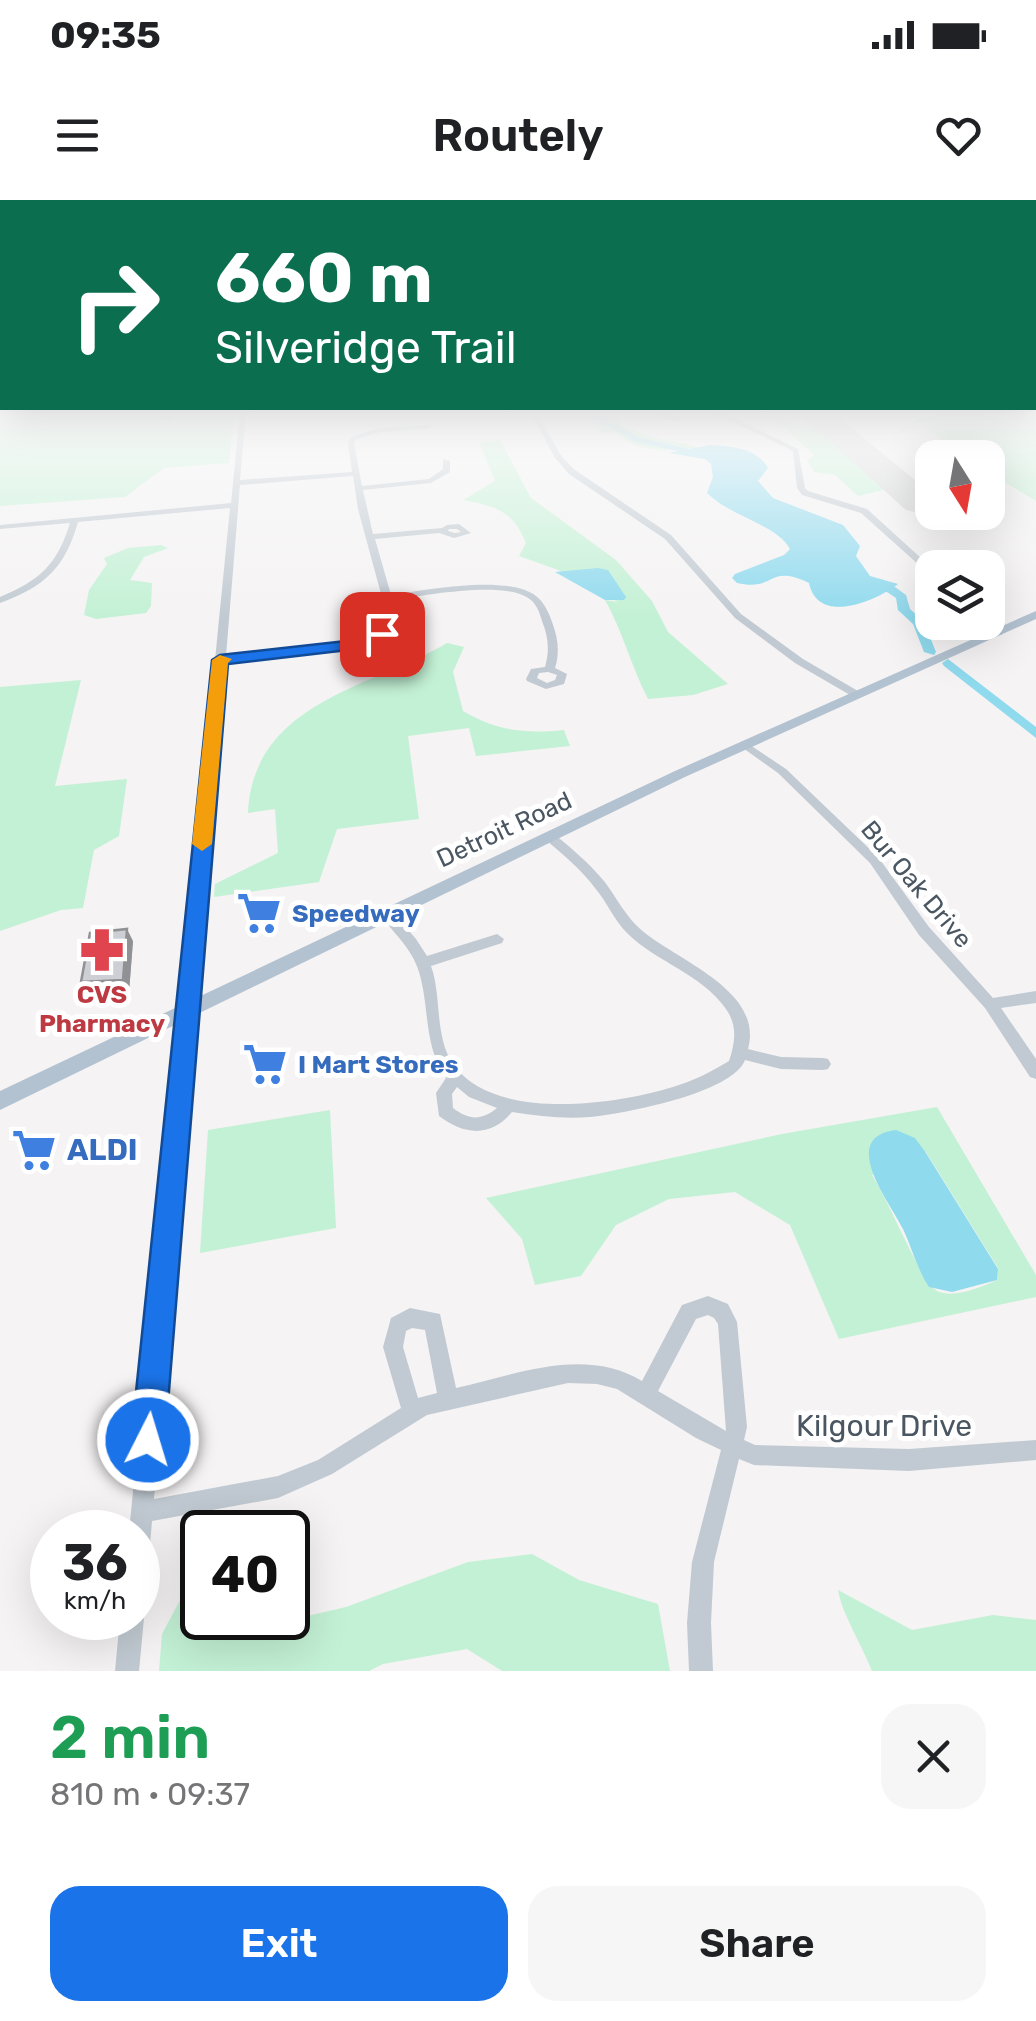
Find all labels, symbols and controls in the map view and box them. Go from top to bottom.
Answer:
text: 09:35 [50,12,161,58]
icon: menu [50,108,105,163]
icon: heart [931,108,986,163]
text: Routely [432,109,604,162]
text: 660 m [215,237,433,320]
icon: right [50,240,180,370]
text: Silveridge Trail [215,321,517,374]
north arrow [915,440,1005,530]
map controls [915,440,1005,640]
button: layers [915,550,1005,640]
pin [340,592,425,677]
icon: arrive [355,607,410,662]
street label: Detroit Road [432,786,576,873]
street label: Bur Oak Drive [855,815,978,954]
supermarket icon: Speedway [235,889,283,937]
place label: Speedway [292,899,420,928]
pharmacy icon: CVS Pharmacy [78,926,126,974]
place label: CVS Pharmacy [39,980,165,1038]
supermarket icon: I Mart Stores [241,1040,289,1088]
place label: I Mart Stores [298,1050,459,1079]
supermarket icon: ALDI [10,1126,58,1174]
place label: ALDI [67,1132,138,1168]
position arrow [96,1388,200,1492]
street label: Kilgour Drive [796,1408,972,1444]
speed limit sign: 40 [180,1510,310,1640]
text: 36 [62,1533,128,1593]
text: km/h [64,1586,126,1615]
text: 2 min [50,1702,210,1773]
button: close [881,1704,986,1809]
text: 810 m · 09:37 [50,1775,250,1813]
button: Exit [50,1886,508,2001]
button: Share [528,1886,986,2001]

